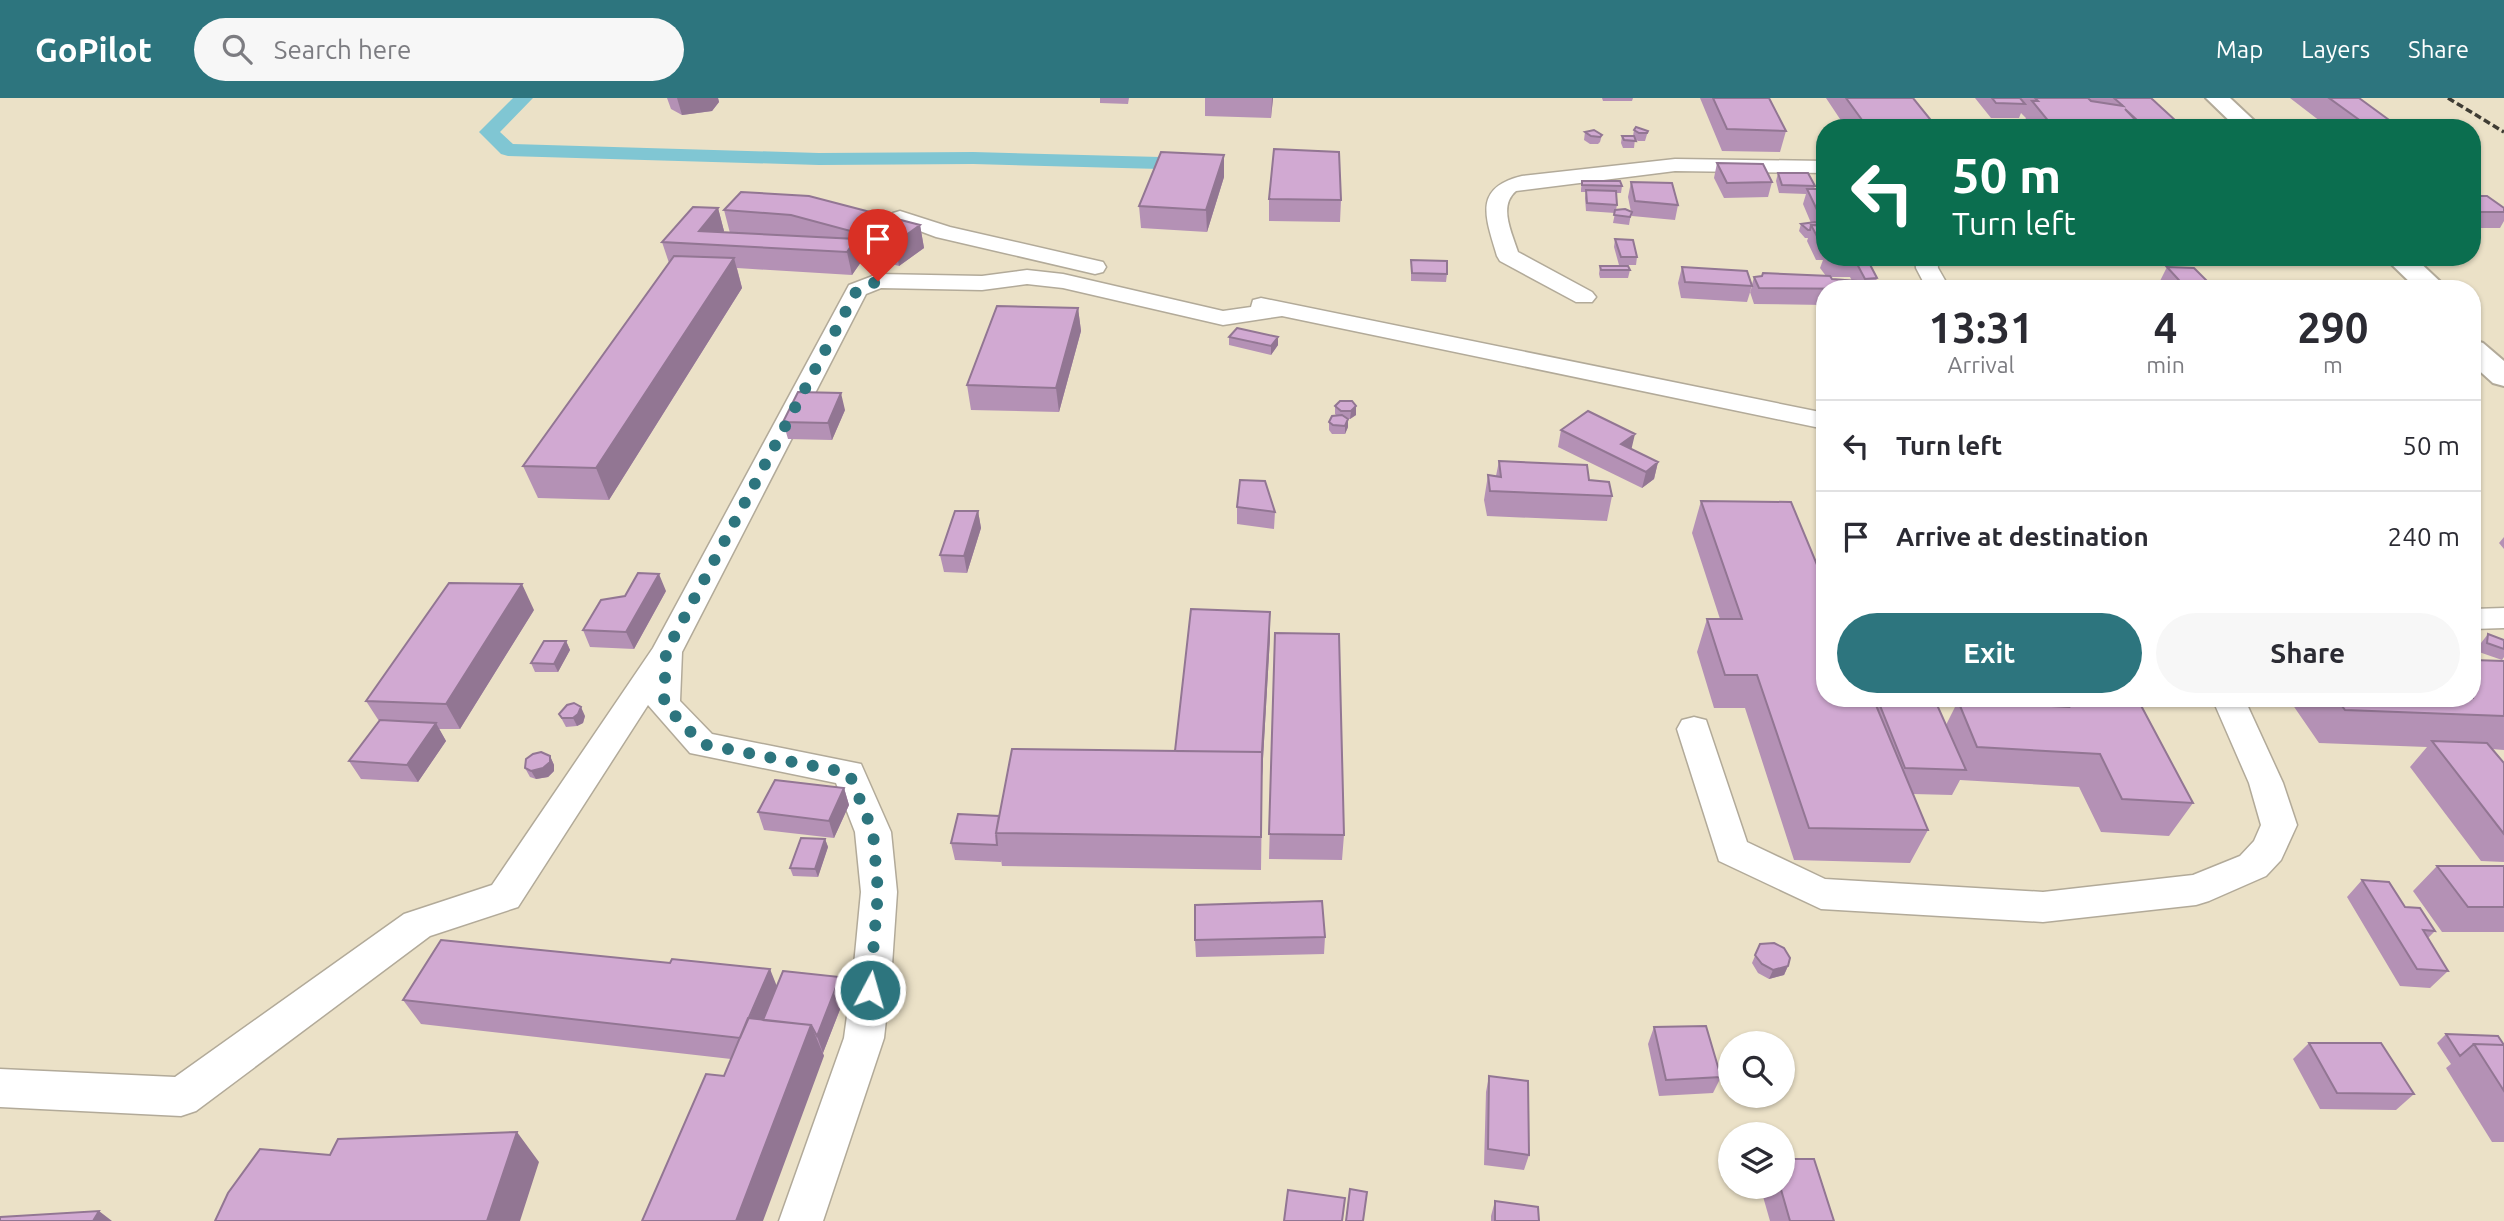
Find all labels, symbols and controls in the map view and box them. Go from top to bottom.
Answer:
search box [194,18,684,81]
icon: search [218,30,256,68]
text: GoPilot [35,31,152,68]
text: Search here [274,35,411,64]
text: Map [2216,36,2263,63]
text: Layers [2301,36,2370,63]
text: Share [2408,36,2469,63]
icon: left [1837,147,1928,238]
text: 50 m [1952,147,2061,202]
text: Turn left [1952,205,2076,241]
pin [848,209,908,281]
icon: arrive [859,220,897,258]
text: 13:31 [1929,304,2034,351]
text: 4 [2154,304,2177,351]
text: 290 [2297,304,2368,351]
text: Arrival [1948,352,2015,377]
text: min [2146,352,2185,377]
text: m [2323,352,2343,377]
icon: left [1837,427,1875,465]
text: Turn left [1896,431,2002,460]
text: 50 m [2402,431,2460,460]
icon: arrive [1837,518,1875,556]
text: Arrive at destination [1896,522,2149,551]
text: 240 m [2388,522,2460,551]
button: Exit [1837,613,2142,693]
button: Share [2156,613,2460,693]
position arrow [833,953,907,1027]
map controls [1718,1031,1795,1199]
button: search [1718,1031,1795,1108]
button: layers [1718,1122,1795,1199]

